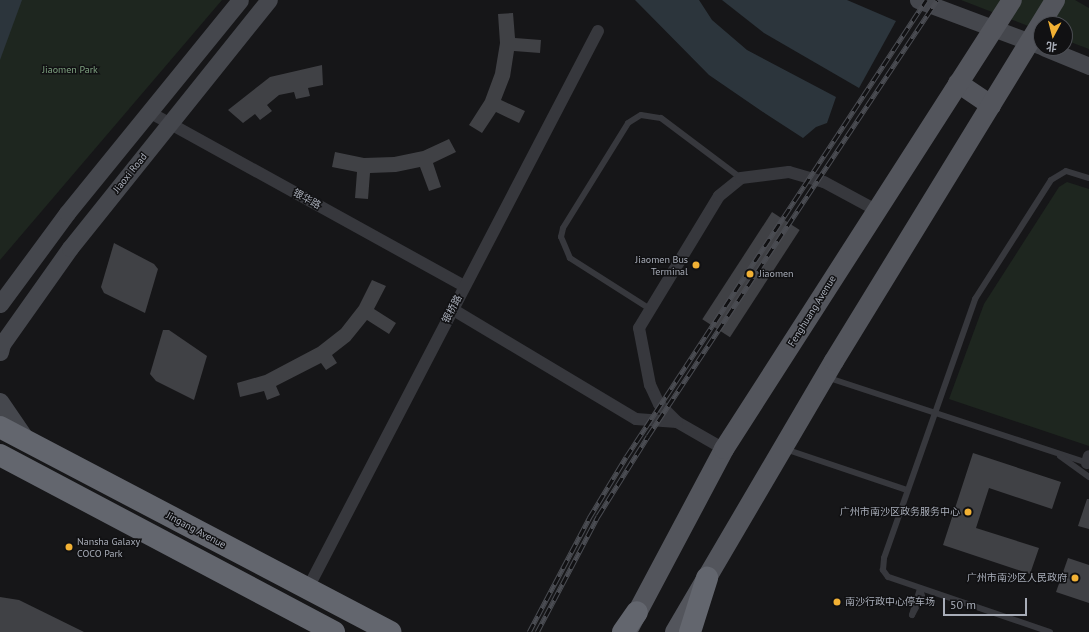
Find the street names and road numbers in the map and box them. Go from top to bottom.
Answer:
street label: Jiaoxi Road [110,151,150,195]
street label: 银华路 [291,186,323,212]
street label: Fenghuang Avenue [785,273,839,349]
street label: 银桥路 [440,293,464,325]
street label: Jingang Avenue [164,509,228,551]

